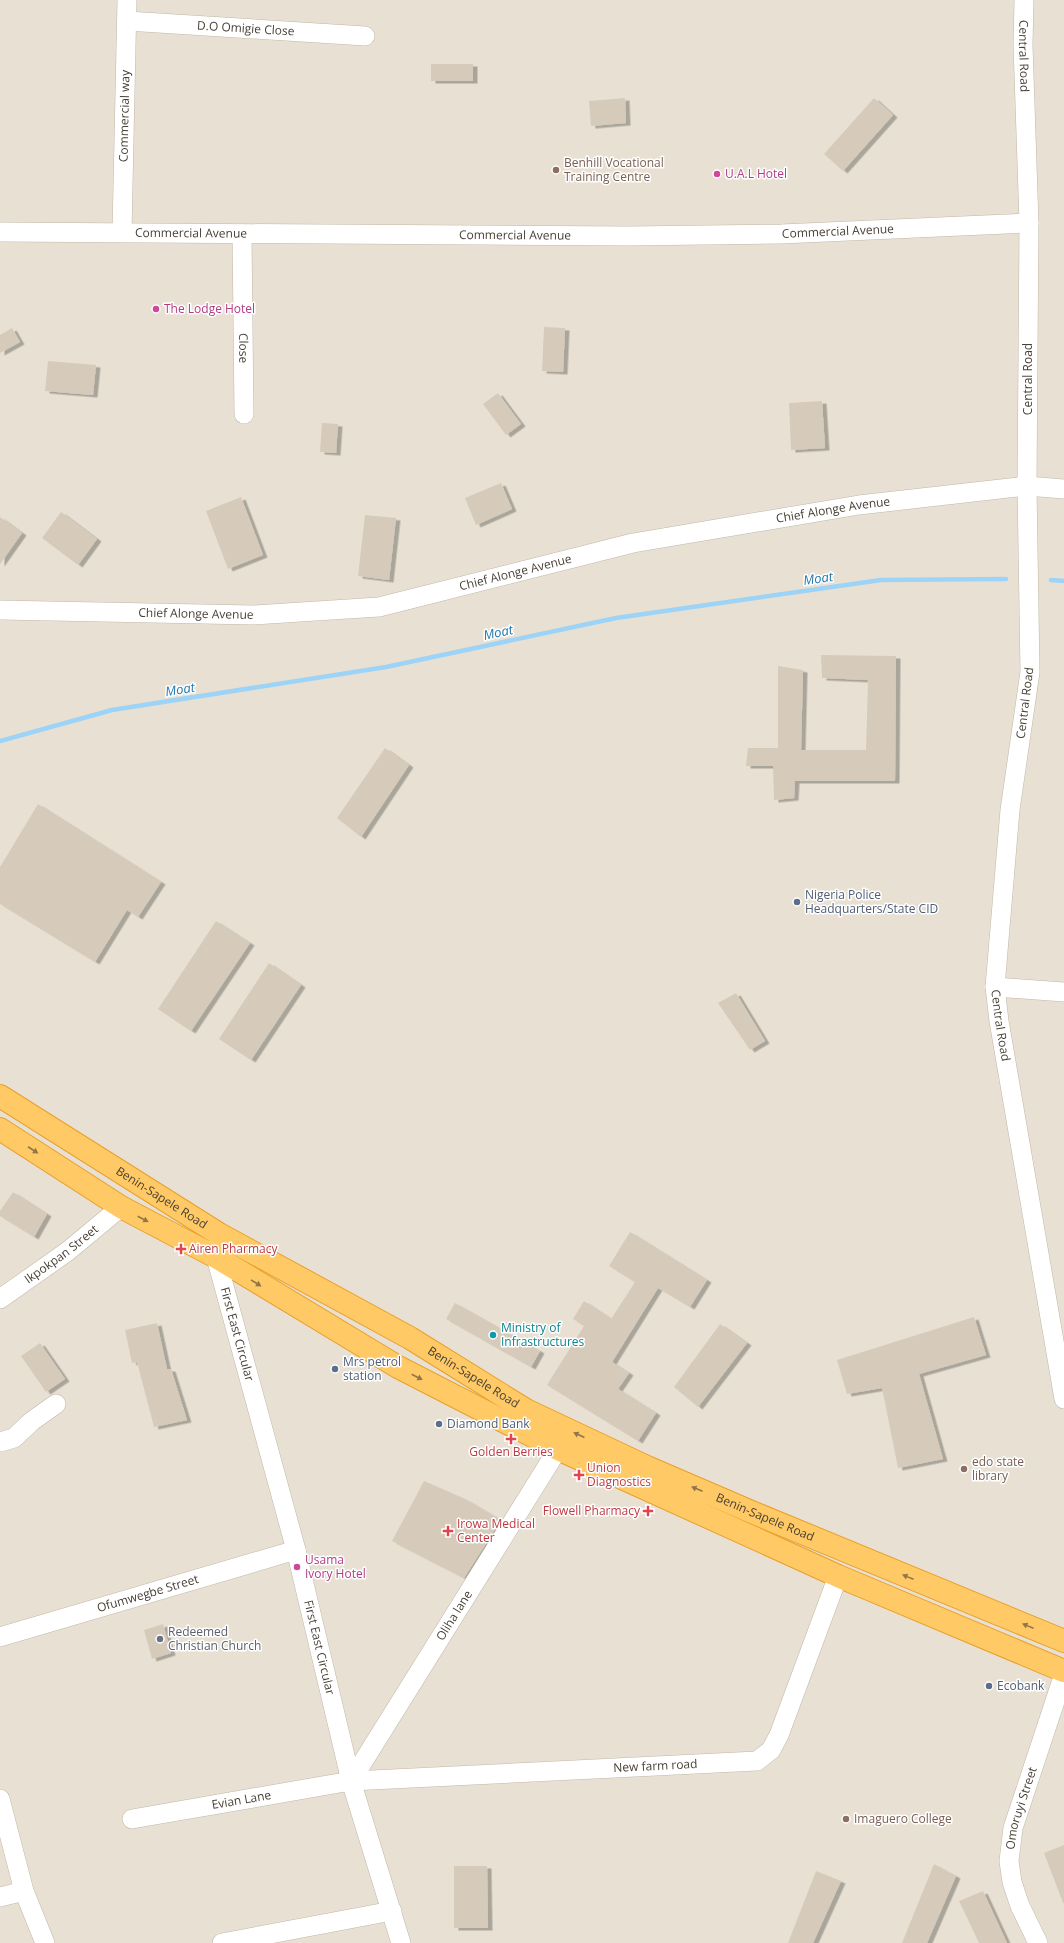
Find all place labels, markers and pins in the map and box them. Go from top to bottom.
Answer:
place label: Benhill Vocational Training Centre [564,154,664,185]
marker: Benhill Vocational Training Centre [551,165,561,175]
place label: U.A.L Hotel [725,165,787,182]
marker: U.A.L Hotel [712,169,722,179]
place label: The Lodge Hotel [164,300,255,317]
marker: The Lodge Hotel [151,304,161,314]
place label: Nigeria Police Headquarters/State CID [805,886,938,917]
marker: Nigeria Police Headquarters/State CID [792,897,802,907]
place label: Airen Pharmacy [189,1240,278,1257]
marker: Airen Pharmacy [176,1244,186,1254]
place label: Ministry of Infrastructures [501,1319,585,1350]
marker: Ministry of Infrastructures [488,1330,498,1340]
place label: Mrs petrol station [343,1353,401,1384]
marker: Mrs petrol station [330,1364,340,1374]
place label: Diamond Bank [447,1415,530,1432]
marker: Diamond Bank [434,1419,444,1429]
marker: Golden Berries [506,1434,516,1444]
place label: Golden Berries [469,1443,553,1460]
place label: edo state library [972,1453,1024,1484]
place label: Union Diagnostics [587,1459,651,1490]
marker: edo state library [959,1464,969,1474]
marker: Union Diagnostics [574,1470,584,1480]
place label: Flowell Pharmacy [543,1502,641,1519]
marker: Flowell Pharmacy [643,1506,653,1516]
place label: Irowa Medical Center [457,1515,535,1546]
marker: Irowa Medical Center [442,1525,454,1537]
place label: Usama Ivory Hotel [305,1551,366,1582]
marker: Usama Ivory Hotel [292,1562,302,1572]
place label: Redeemed Christian Church [168,1623,261,1654]
marker: Redeemed Christian Church [155,1634,165,1644]
place label: Ecobank [997,1677,1045,1694]
marker: Ecobank [984,1681,994,1691]
place label: Imaguero College [854,1810,952,1827]
marker: Imaguero College [841,1814,851,1824]

